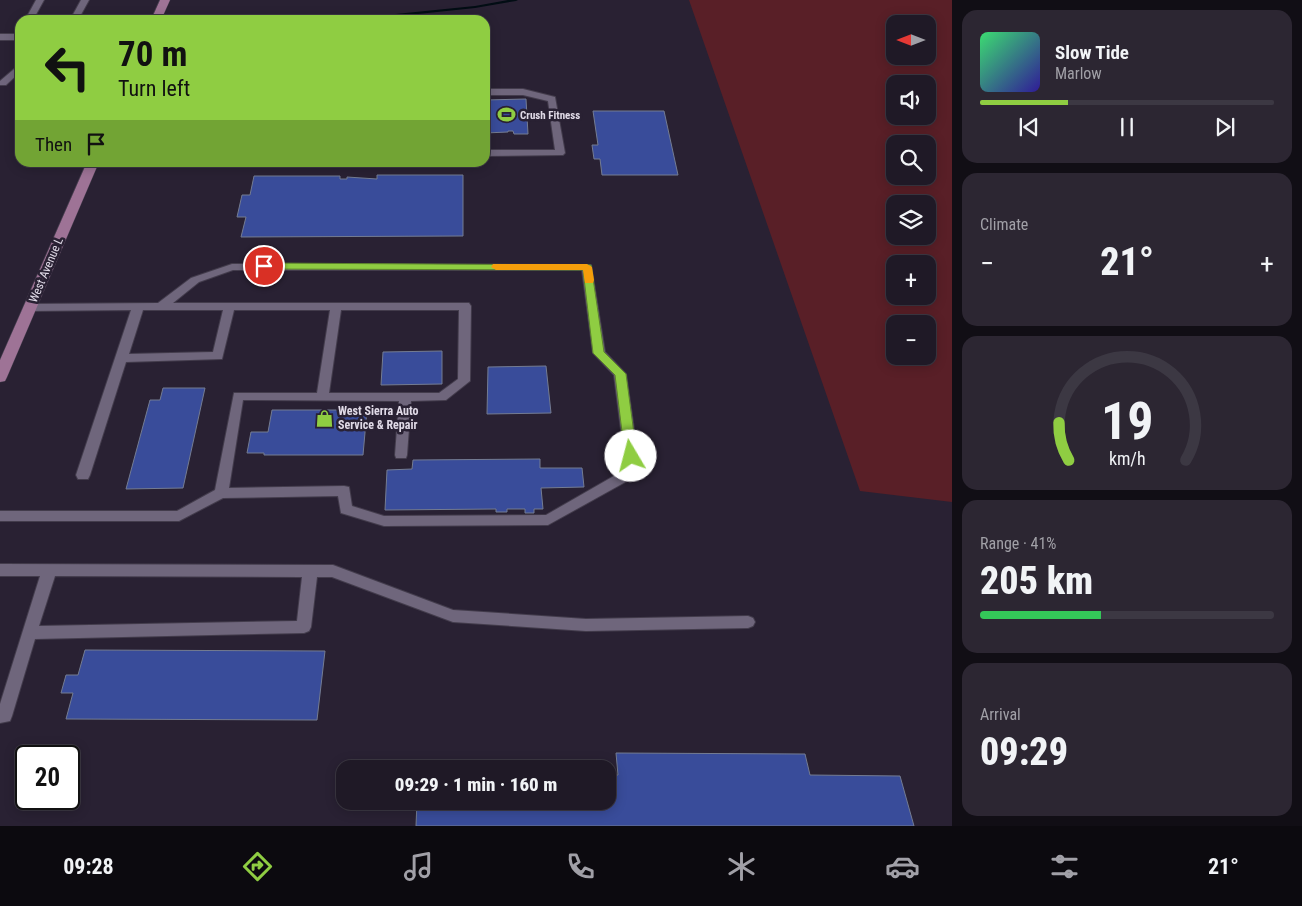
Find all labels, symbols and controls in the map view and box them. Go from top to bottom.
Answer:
north arrow [886,15,936,65]
map controls [886,15,936,365]
text: 70 m [118,34,187,75]
icon: left [35,35,100,100]
text: Slow Tide [1055,41,1129,64]
text: Marlow [1055,64,1102,83]
button: sound [886,75,936,125]
text: Turn left [118,76,190,101]
sports icon: Crush Fitness [496,105,516,125]
place label: Crush Fitness [520,109,580,122]
icon: previous [1015,113,1043,141]
icon: pause [1113,113,1141,141]
icon: next [1211,113,1239,141]
icon: arrive [82,130,110,158]
text: Then [35,133,72,156]
button: search [886,135,936,185]
button: layers [886,195,936,245]
text: Climate [980,215,1028,234]
street label: West Avenue L [26,235,66,305]
text: 21° [1100,240,1154,284]
pin [243,245,285,287]
text: − [980,247,994,280]
text: + [1260,247,1274,280]
icon: arrive [250,252,278,280]
button: + [886,255,936,305]
button: − [886,315,936,365]
text: 19 [1101,391,1153,452]
place label: West Sierra Auto Service & Repair [338,404,418,432]
shop icon: West Sierra Auto Service & Repair [314,408,334,428]
position arrow [604,429,656,481]
text: km/h [1109,448,1145,469]
text: Range · 41% [980,534,1056,553]
text: 205 km [980,559,1093,603]
text: Arrival [980,705,1021,724]
text: 09:29 [980,730,1068,774]
speed limit sign: 20 [15,745,80,810]
text: 09:29 · 1 min · 160 m [395,773,557,796]
icon: directions [240,849,275,884]
icon: music [401,849,436,884]
icon: phone [563,849,598,884]
icon: climate [724,849,759,884]
icon: car [885,849,920,884]
icon: filters [1047,849,1082,884]
text: 09:28 [63,854,114,879]
text: 21° [1208,854,1239,879]

